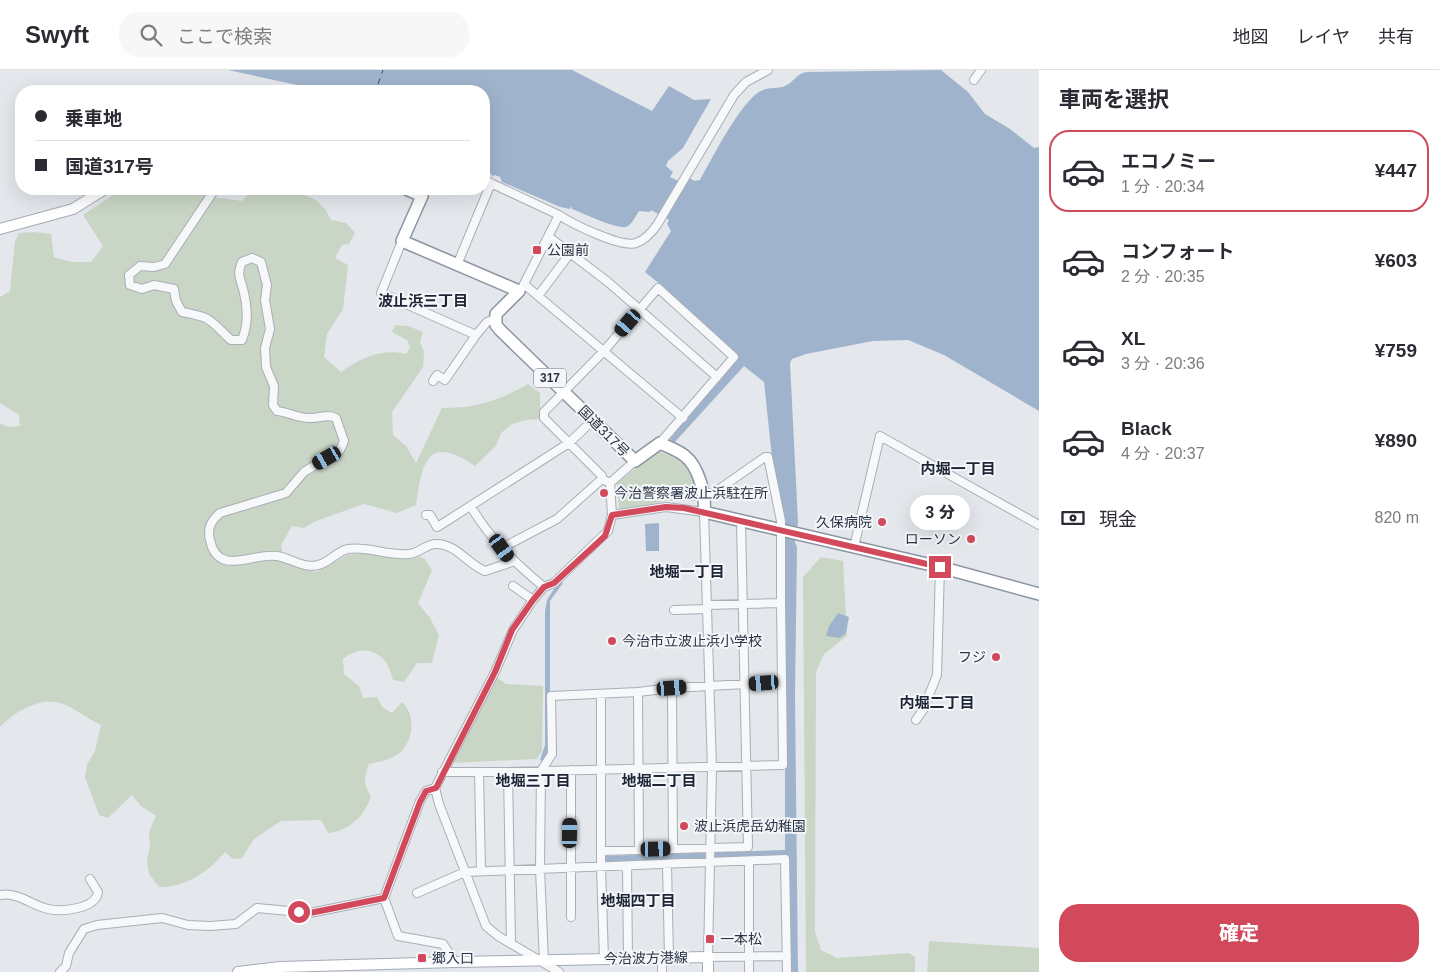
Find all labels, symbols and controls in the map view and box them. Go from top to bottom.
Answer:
search box [119,12,469,57]
text: Swyft [25,21,89,48]
icon: search [137,21,165,49]
text: ここで検索 [177,26,272,47]
text: 地図 [1233,27,1269,47]
text: レイヤ [1297,27,1350,47]
text: 共有 [1378,27,1414,47]
text: 車両を選択 [1059,87,1169,112]
text: 乗車地 [65,108,122,129]
icon: car [1061,149,1106,194]
text: エコノミー [1121,151,1216,172]
text: 国道317号 [65,156,154,177]
text: ¥447 [1375,160,1417,181]
text: 1 分 · 20:34 [1121,178,1205,195]
icon: car [1061,239,1106,284]
text: コンフォート [1121,241,1234,262]
place label: 公園前 [547,242,589,258]
marker: 公園前 [531,244,543,256]
text: ¥603 [1375,250,1417,271]
text: 2 分 · 20:35 [1121,268,1205,285]
district label: 波止浜三丁目 [378,292,468,309]
car [612,307,643,339]
text: XL [1121,328,1145,349]
icon: car [1061,329,1106,374]
text: ¥759 [1375,340,1417,361]
text: 3 分 · 20:36 [1121,355,1205,372]
road number: 317 [534,368,566,388]
street label: 国道317号 [575,402,633,460]
text: Black [1121,418,1172,439]
icon: car [1061,419,1106,464]
text: ¥890 [1375,430,1417,451]
car [310,444,343,472]
text: 4 分 · 20:37 [1121,445,1205,462]
district label: 内堀一丁目 [920,460,996,477]
place label: 今治警察署波止浜駐在所 [614,485,768,501]
marker: 今治警察署波止浜駐在所 [598,487,610,499]
callout: 3 分 [910,494,970,530]
text: 3 分 [925,504,955,521]
icon: cash [1059,504,1087,532]
text: 現金 [1099,509,1137,530]
text: 820 m [1375,509,1419,526]
place label: 久保病院 [816,514,872,530]
marker: 久保病院 [876,516,888,528]
car [487,531,516,565]
place label: ローソン [905,531,961,547]
marker: ローソン [965,533,977,545]
route end [929,556,951,578]
district label: 地堀一丁目 [649,563,725,580]
place label: 今治市立波止浜小学校 [622,633,762,649]
marker: 今治市立波止浜小学校 [606,635,618,647]
place label: フジ [958,649,986,665]
marker: フジ [990,651,1002,663]
car [748,674,779,692]
car [656,679,687,697]
district label: 内堀二丁目 [899,694,975,711]
district label: 地堀三丁目 [495,772,571,789]
district label: 地堀二丁目 [621,772,697,789]
car [562,818,577,848]
place label: 波止浜虎岳幼稚園 [694,818,806,834]
marker: 波止浜虎岳幼稚園 [678,820,690,832]
car [640,841,671,857]
district label: 地堀四丁目 [600,892,676,909]
route start [288,901,310,923]
button: 確定 [1059,904,1419,962]
place label: 一本松 [720,931,762,947]
marker: 一本松 [704,933,716,945]
street label: 今治波方港線 [604,949,688,967]
place label: 郷入口 [432,950,474,966]
marker: 郷入口 [416,952,428,964]

